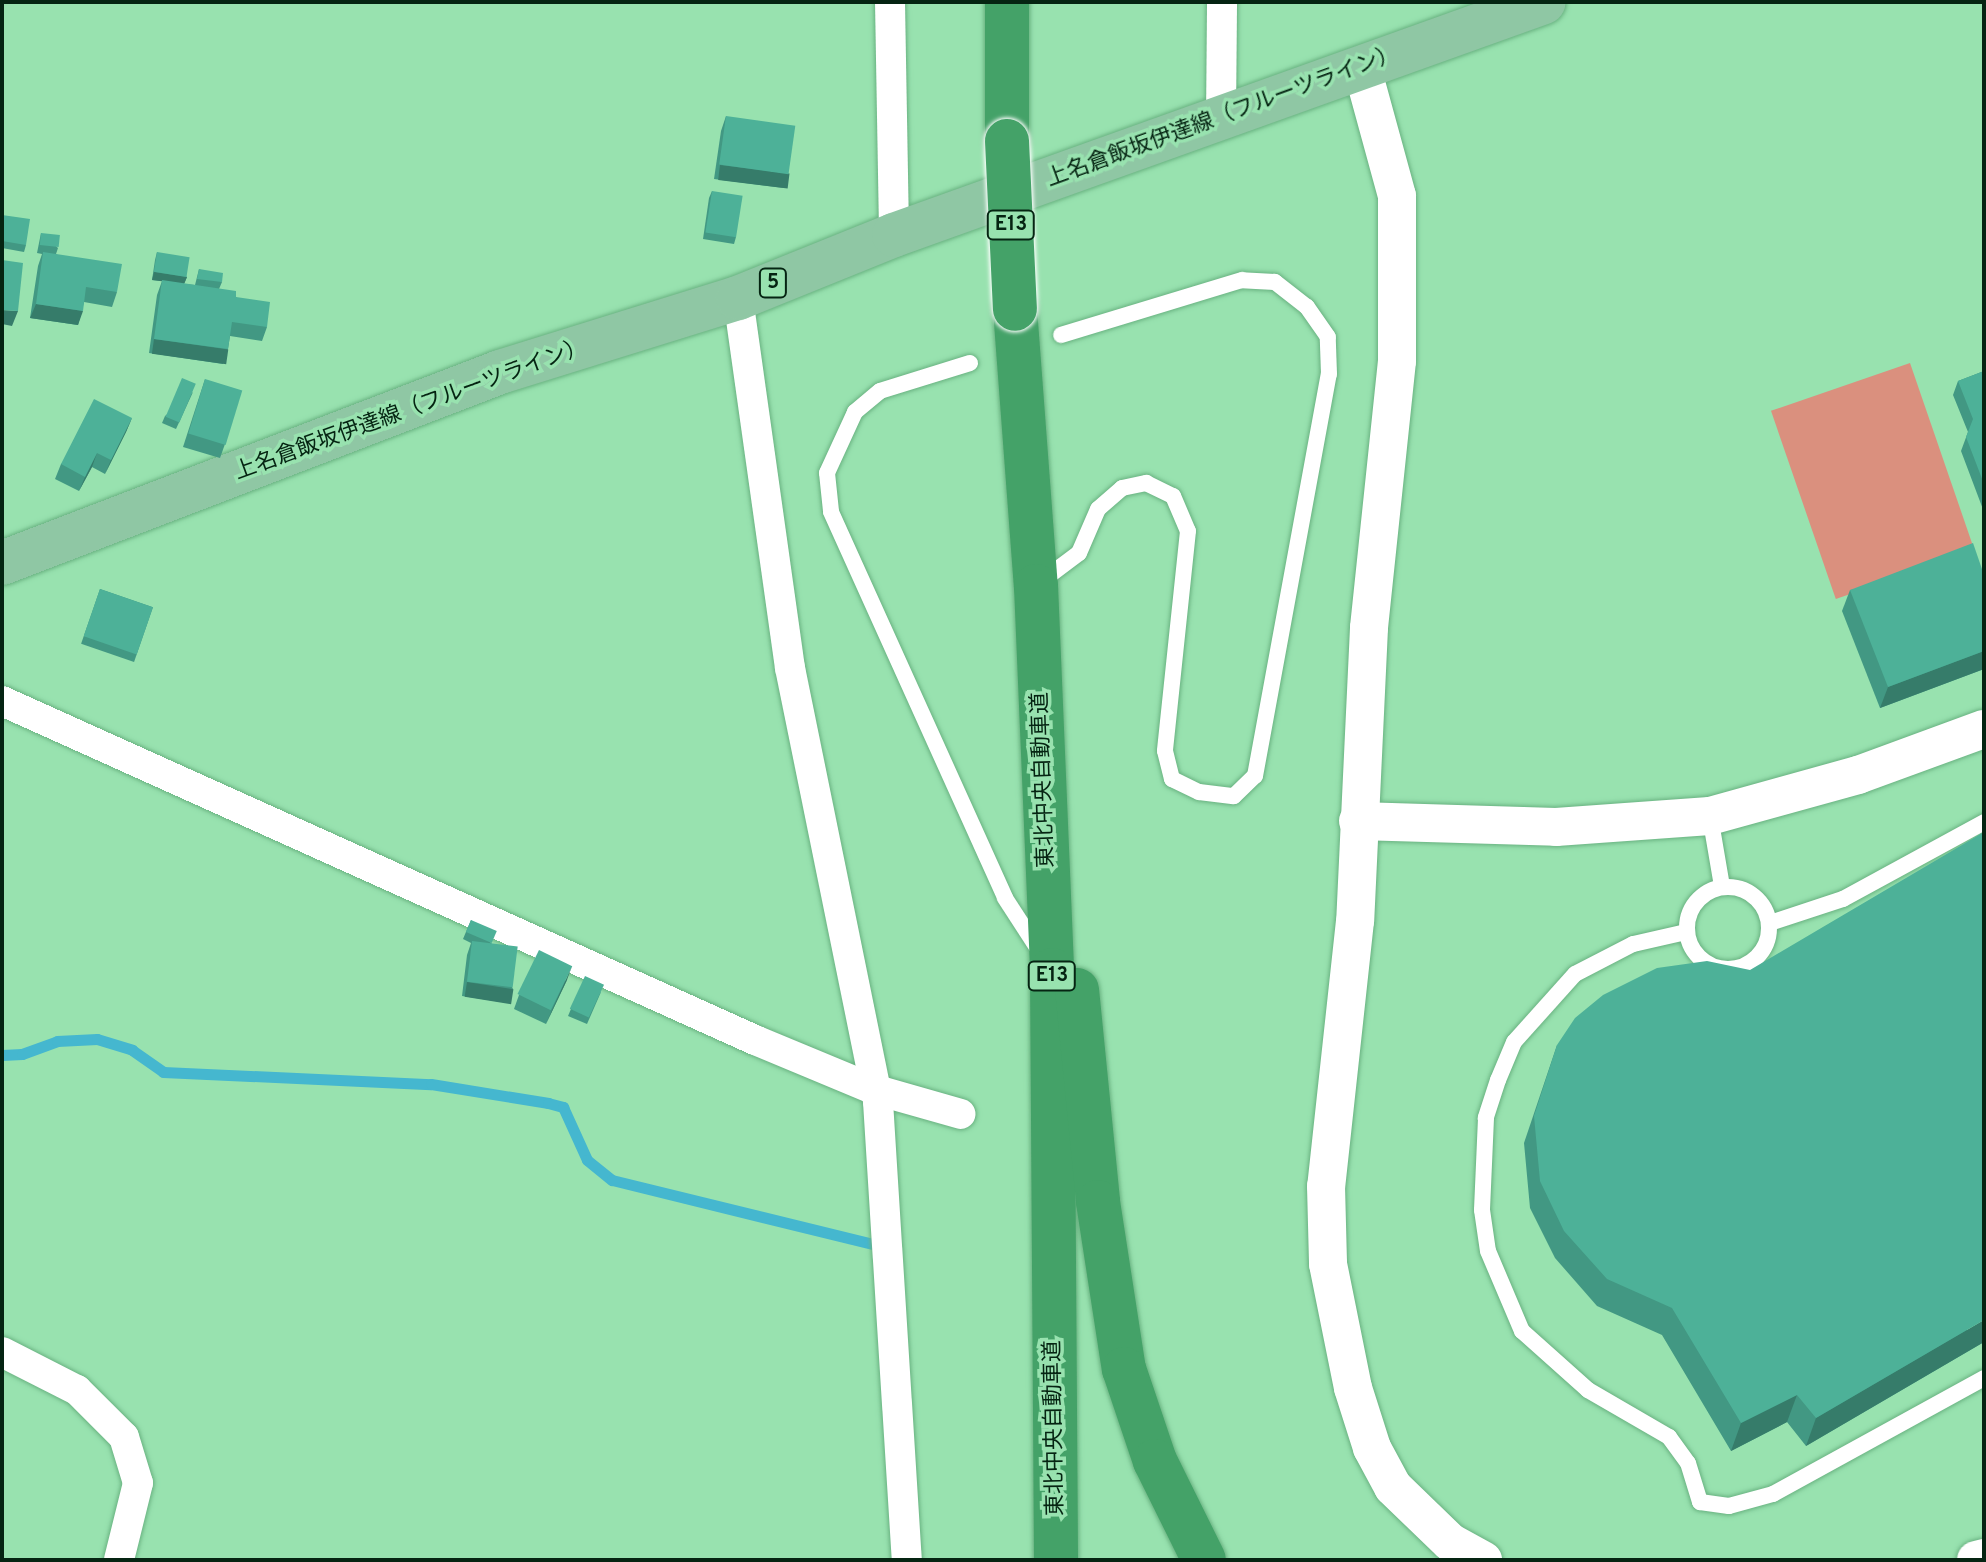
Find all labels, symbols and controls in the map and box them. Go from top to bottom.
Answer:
street label: 上名倉飯坂伊達線（フルーツライン） [1043,41,1403,193]
road number: E13 [985,209,1037,241]
road number: 5 [757,267,789,299]
street label: 上名倉飯坂伊達線（フルーツライン） [231,334,591,486]
street label: 東北中央自動車道 [1028,692,1060,868]
road number: E13 [1026,960,1078,992]
street label: 東北中央自動車道 [1040,1340,1070,1516]

